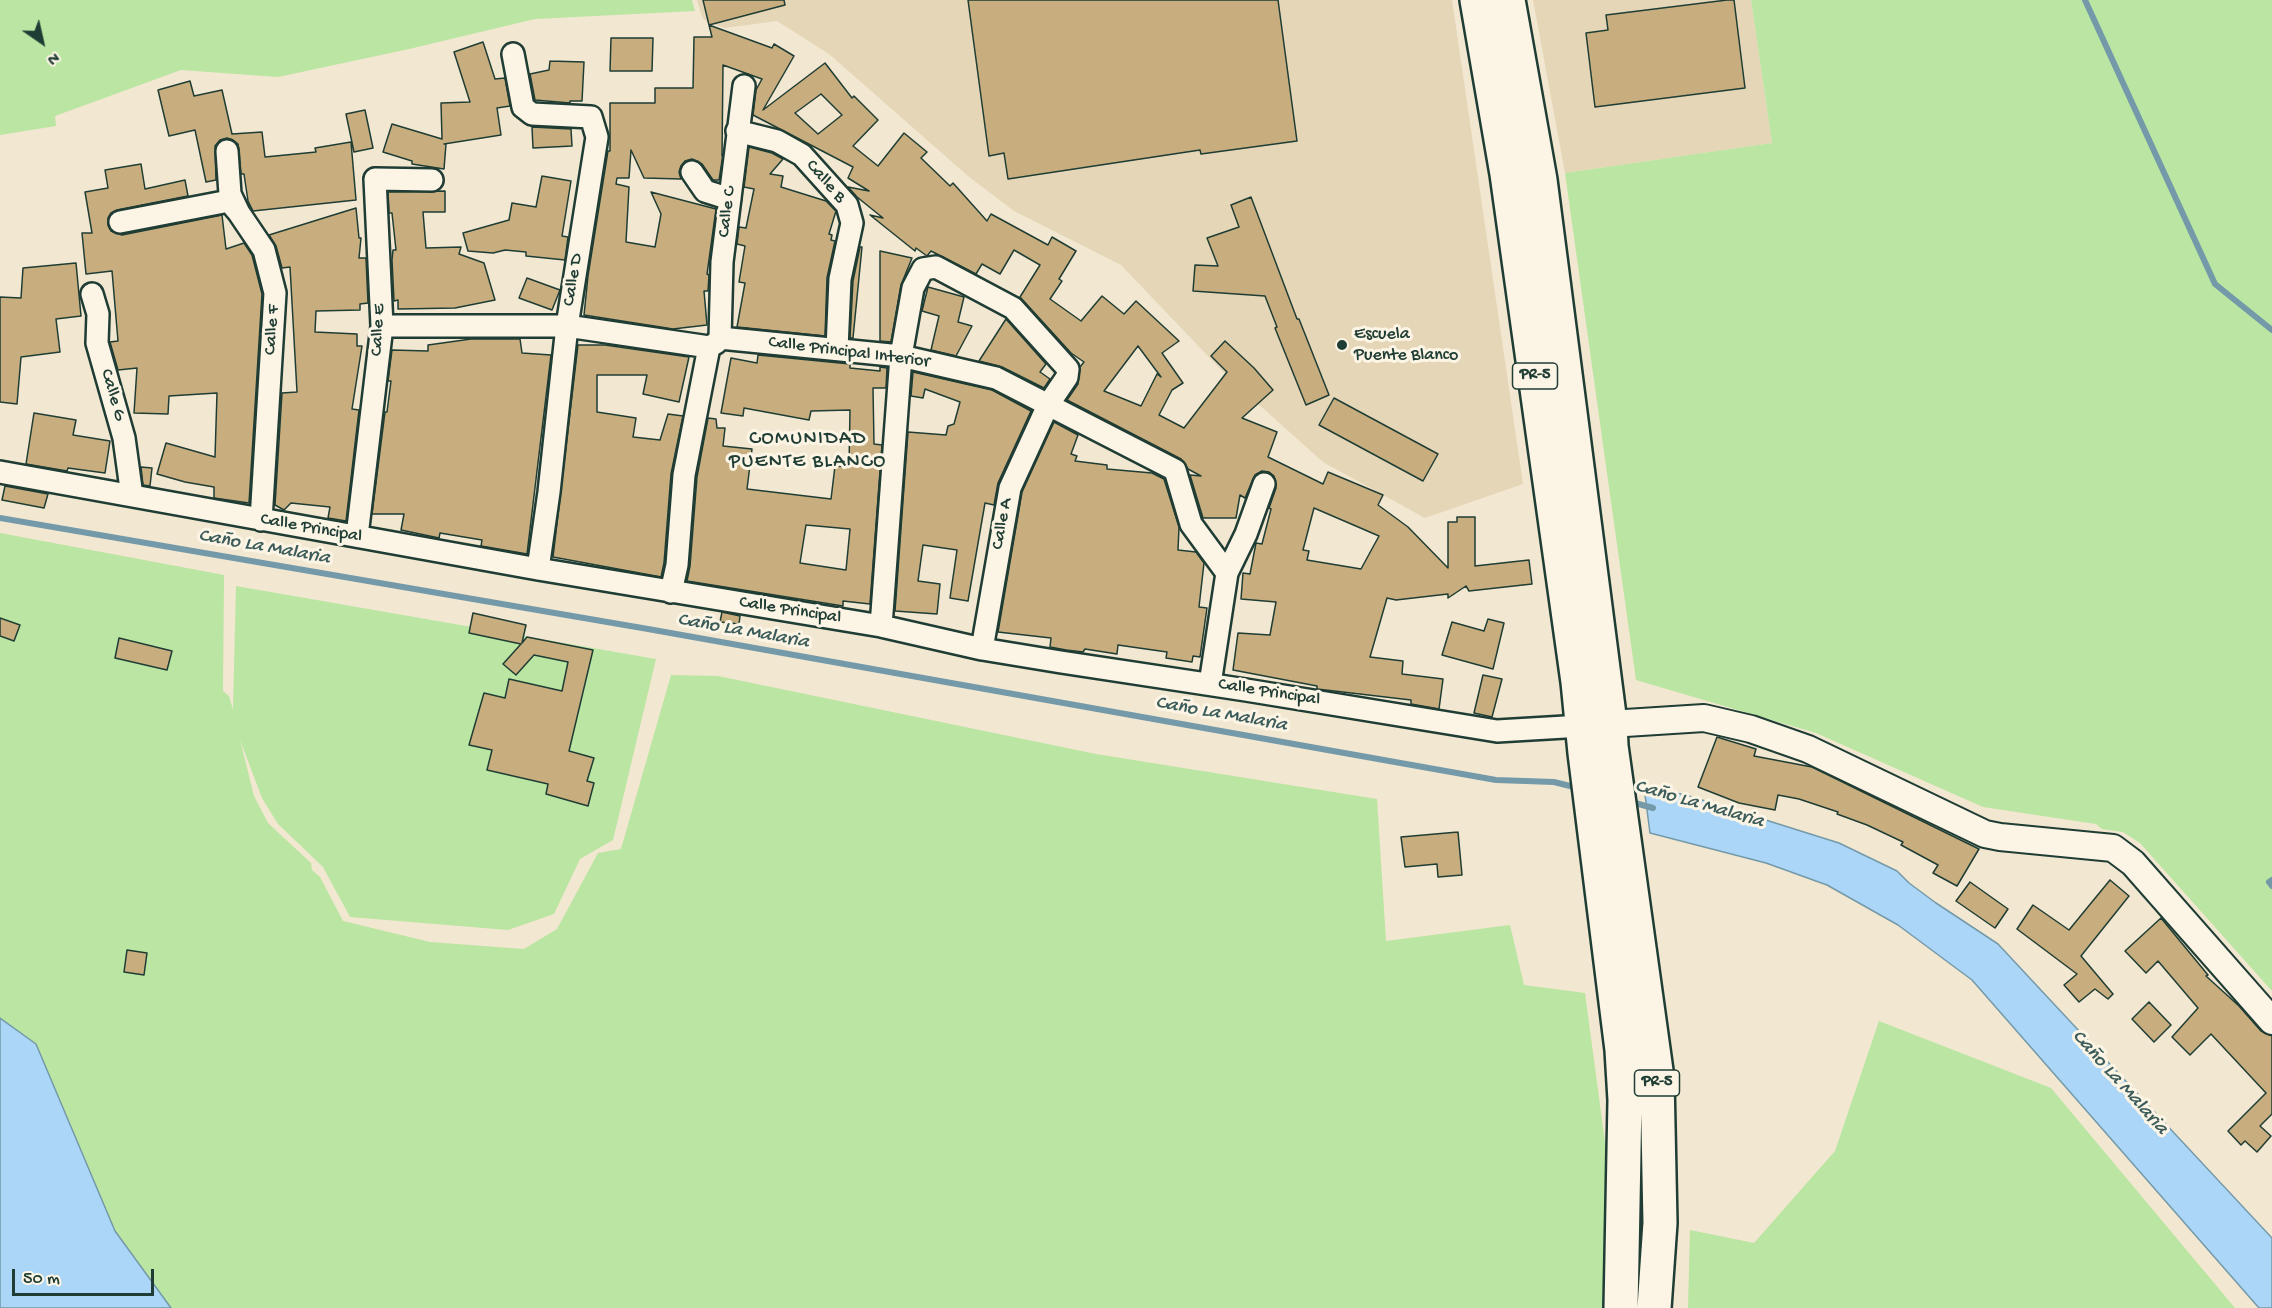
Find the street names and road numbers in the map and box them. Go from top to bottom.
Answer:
street label: Calle B [800,156,850,208]
street label: Calle C [714,185,742,239]
street label: Calle D [559,252,589,308]
street label: Calle E [367,303,391,357]
street label: Calle F [260,304,286,356]
street label: Calle Principal Interior [767,332,931,374]
road number: PR-5 [1512,363,1558,389]
street label: Calle G [94,367,130,423]
street label: Calle A [988,497,1018,551]
street label: Calle Principal [258,509,364,549]
street label: Calle Principal [738,592,842,630]
street label: Calle Principal [1217,674,1321,712]
road number: PR-5 [1634,1070,1680,1096]

